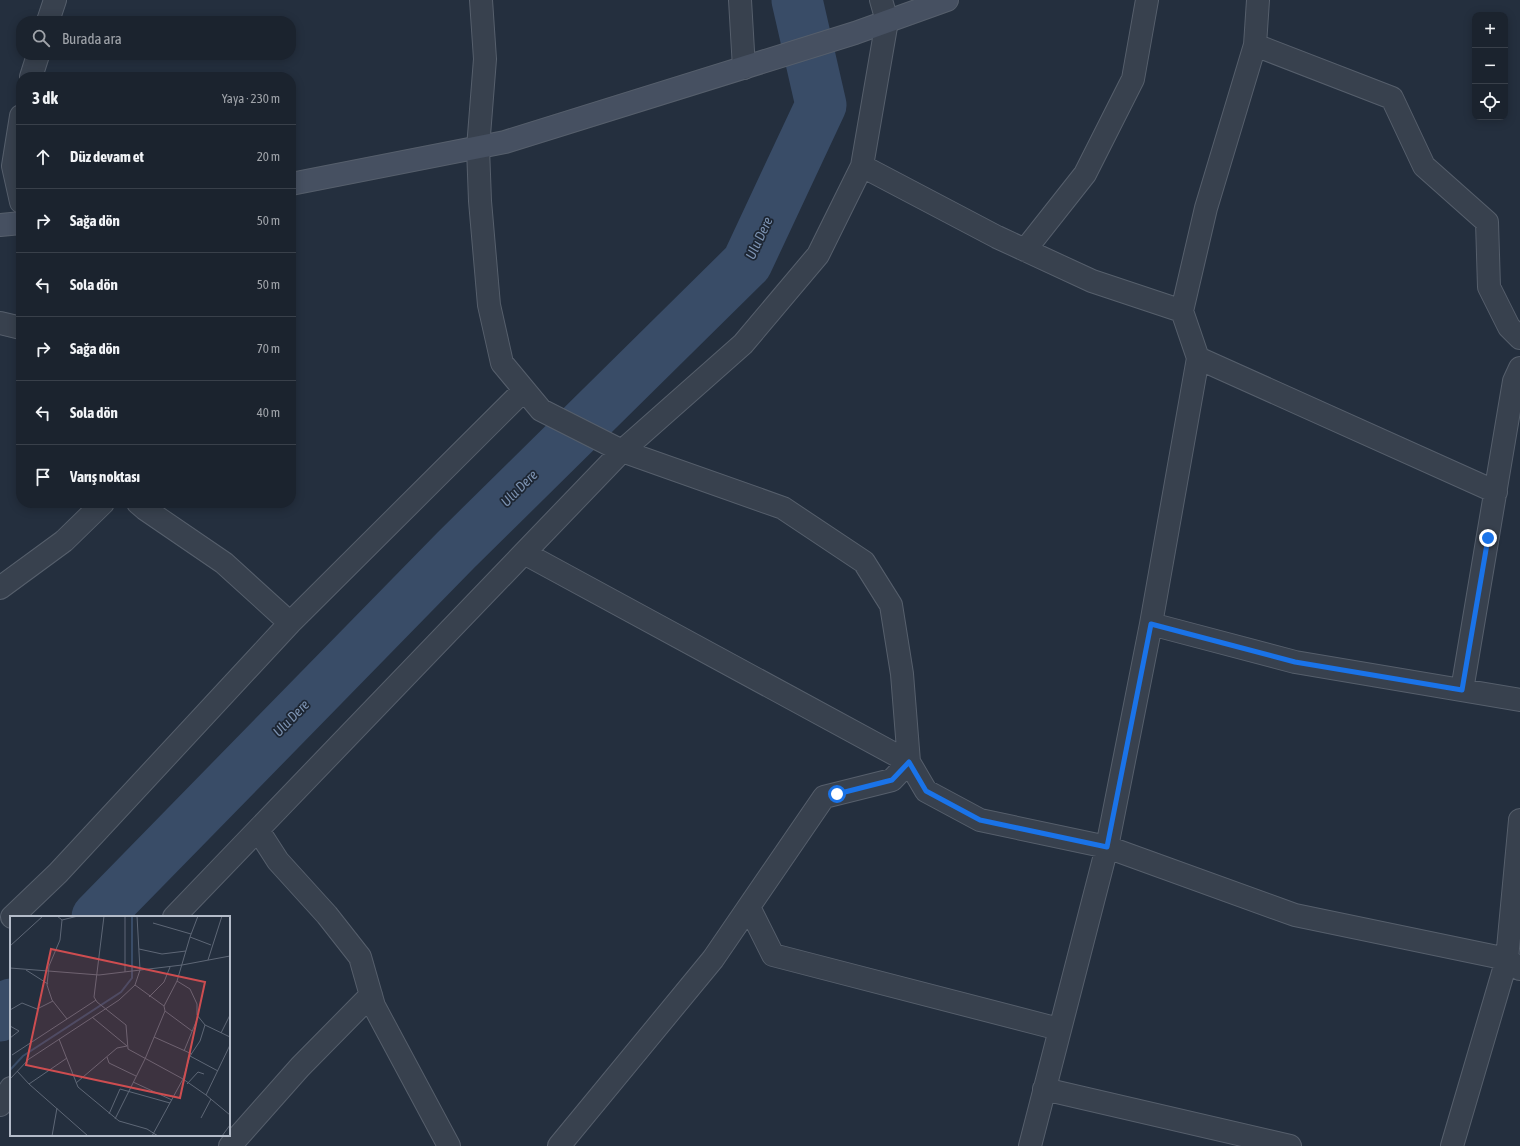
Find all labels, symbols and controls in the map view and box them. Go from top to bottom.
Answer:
map controls [1472,12,1508,120]
button: + [1472,12,1508,48]
search box [16,16,296,60]
icon: search [30,27,52,49]
text: Burada ara [62,30,122,47]
button: − [1472,48,1508,84]
button: locate [1472,84,1508,120]
text: 3 dk [32,88,58,108]
text: Yaya · 230 m [222,91,280,106]
icon: ahead [32,146,54,168]
text: Düz devam et [70,148,144,165]
text: 20 m [257,149,280,164]
icon: right [32,210,54,232]
text: Sağa dön [70,212,120,229]
text: 50 m [257,213,280,228]
water label: Ulu Dere [742,214,776,262]
icon: left [32,274,54,296]
text: Sola dön [70,276,118,293]
text: 50 m [257,277,280,292]
icon: right [32,338,54,360]
text: Sağa dön [70,340,120,357]
text: 70 m [257,341,280,356]
icon: left [32,402,54,424]
text: Sola dön [70,404,118,421]
text: 40 m [257,405,280,420]
icon: arrive [32,466,54,488]
water label: Ulu Dere [497,466,541,510]
text: Varış noktası [70,468,140,485]
route end [1479,529,1497,547]
water label: Ulu Dere [270,696,312,740]
route start [828,785,846,803]
inset map [10,916,230,1136]

